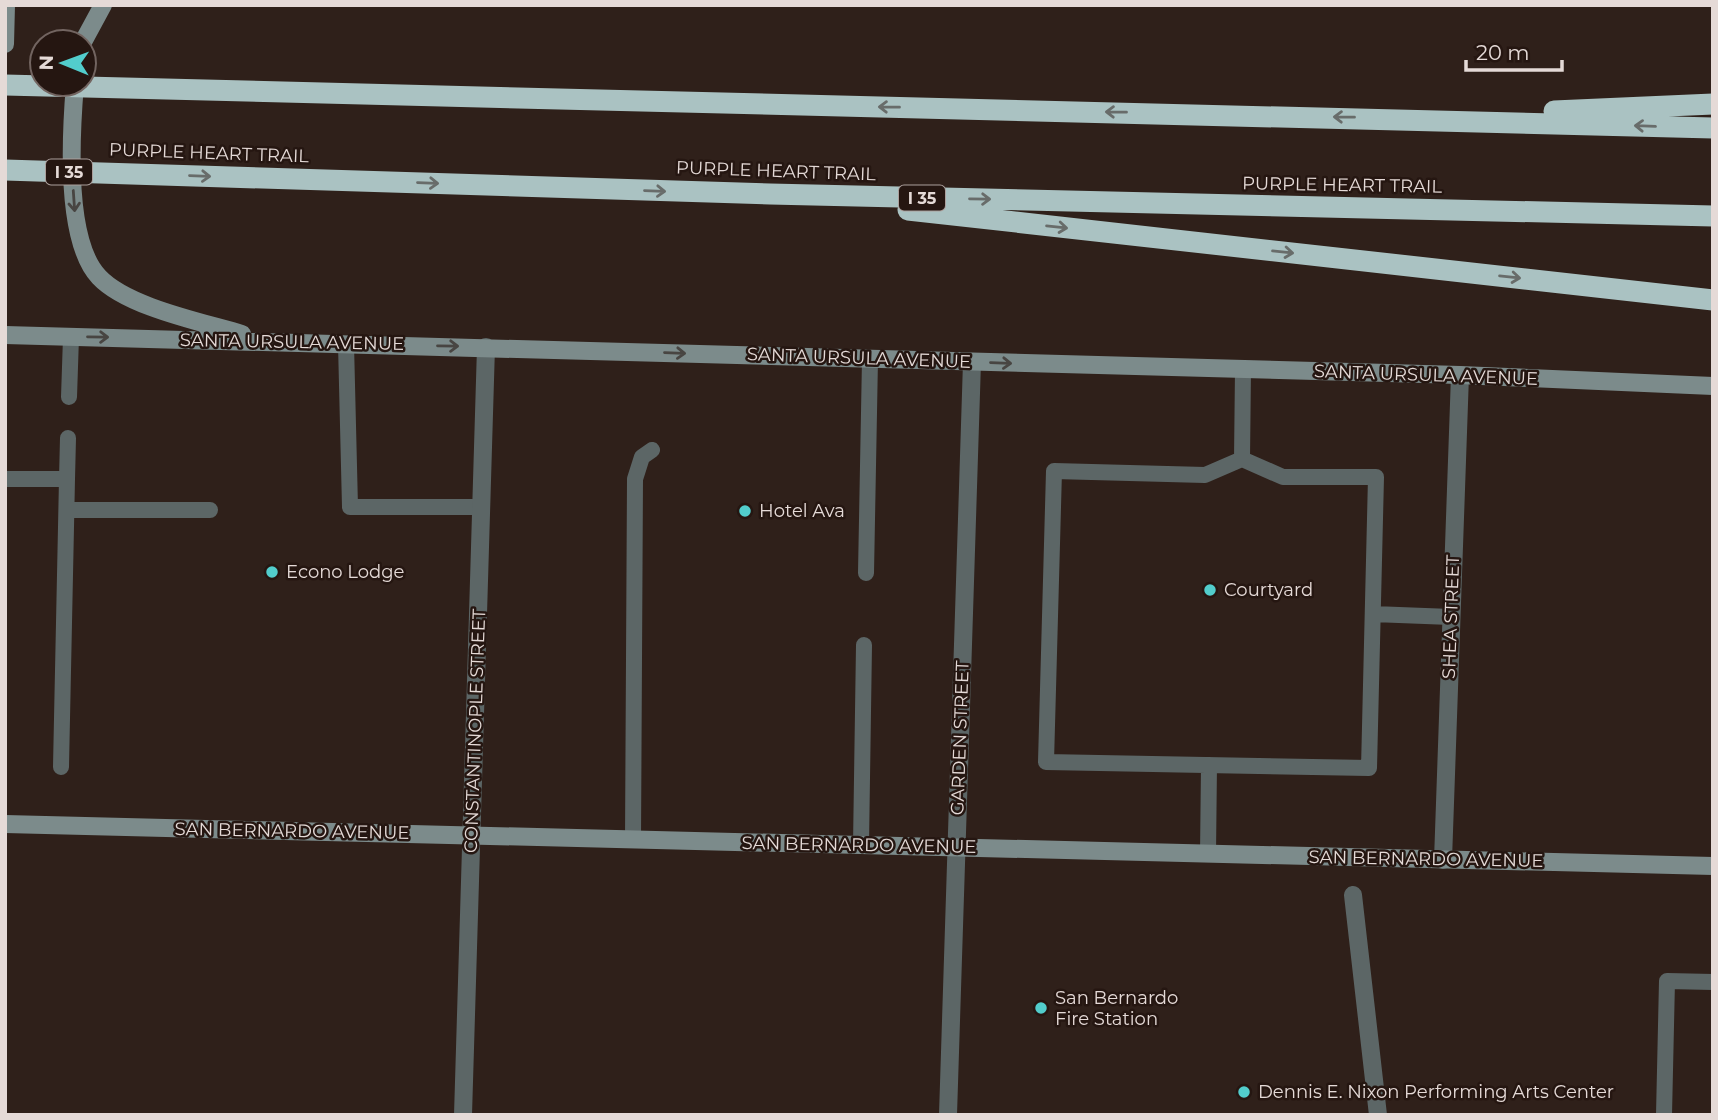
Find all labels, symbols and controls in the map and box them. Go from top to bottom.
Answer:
north arrow [28,28,98,98]
scale bar [1466,28,1562,72]
text: 20 m [1476,40,1530,65]
text: N [35,55,58,71]
one-way arrow [878,100,901,113]
one-way arrow [1105,105,1128,118]
one-way arrow [1332,110,1355,124]
one-way arrow [1633,120,1656,133]
street label: PURPLE HEART TRAIL [109,139,310,167]
street label: PURPLE HEART TRAIL [676,157,877,185]
road number: I 35 [46,160,92,184]
one-way arrow [188,169,211,182]
street label: PURPLE HEART TRAIL [1242,172,1443,198]
one-way arrow [416,176,439,190]
one-way arrow [643,184,666,197]
road number: I 35 [899,186,945,210]
one-way arrow [68,189,81,212]
one-way arrow [969,193,992,206]
one-way arrow [1046,220,1068,233]
one-way arrow [1272,246,1294,259]
one-way arrow [1498,271,1520,284]
street label: SANTA URSULA AVENUE [180,329,404,355]
one-way arrow [86,331,109,344]
one-way arrow [436,339,459,353]
street label: SANTA URSULA AVENUE [747,343,971,373]
one-way arrow [664,346,687,359]
one-way arrow [989,356,1012,369]
street label: SANTA URSULA AVENUE [1314,360,1538,390]
place label: Hotel Ava [759,500,845,522]
marker: Hotel Ava [737,503,753,519]
street label: SHEA STREET [1438,554,1464,679]
place label: Econo Lodge [286,561,405,583]
marker: Econo Lodge [264,564,280,580]
place label: Courtyard [1224,579,1313,601]
marker: Courtyard [1202,582,1218,598]
street label: CONSTANTINOPLE STREET [460,608,490,853]
street label: GARDEN STREET [946,660,974,816]
street label: SAN BERNARDO AVENUE [174,818,410,844]
street label: SAN BERNARDO AVENUE [741,832,977,858]
street label: SAN BERNARDO AVENUE [1308,846,1544,872]
place label: San Bernardo Fire Station [1055,987,1178,1030]
marker: San Bernardo Fire Station [1033,1000,1049,1016]
place label: Dennis E. Nixon Performing Arts Center [1258,1081,1614,1103]
marker: Dennis E. Nixon Performing Arts Center [1236,1084,1252,1100]

